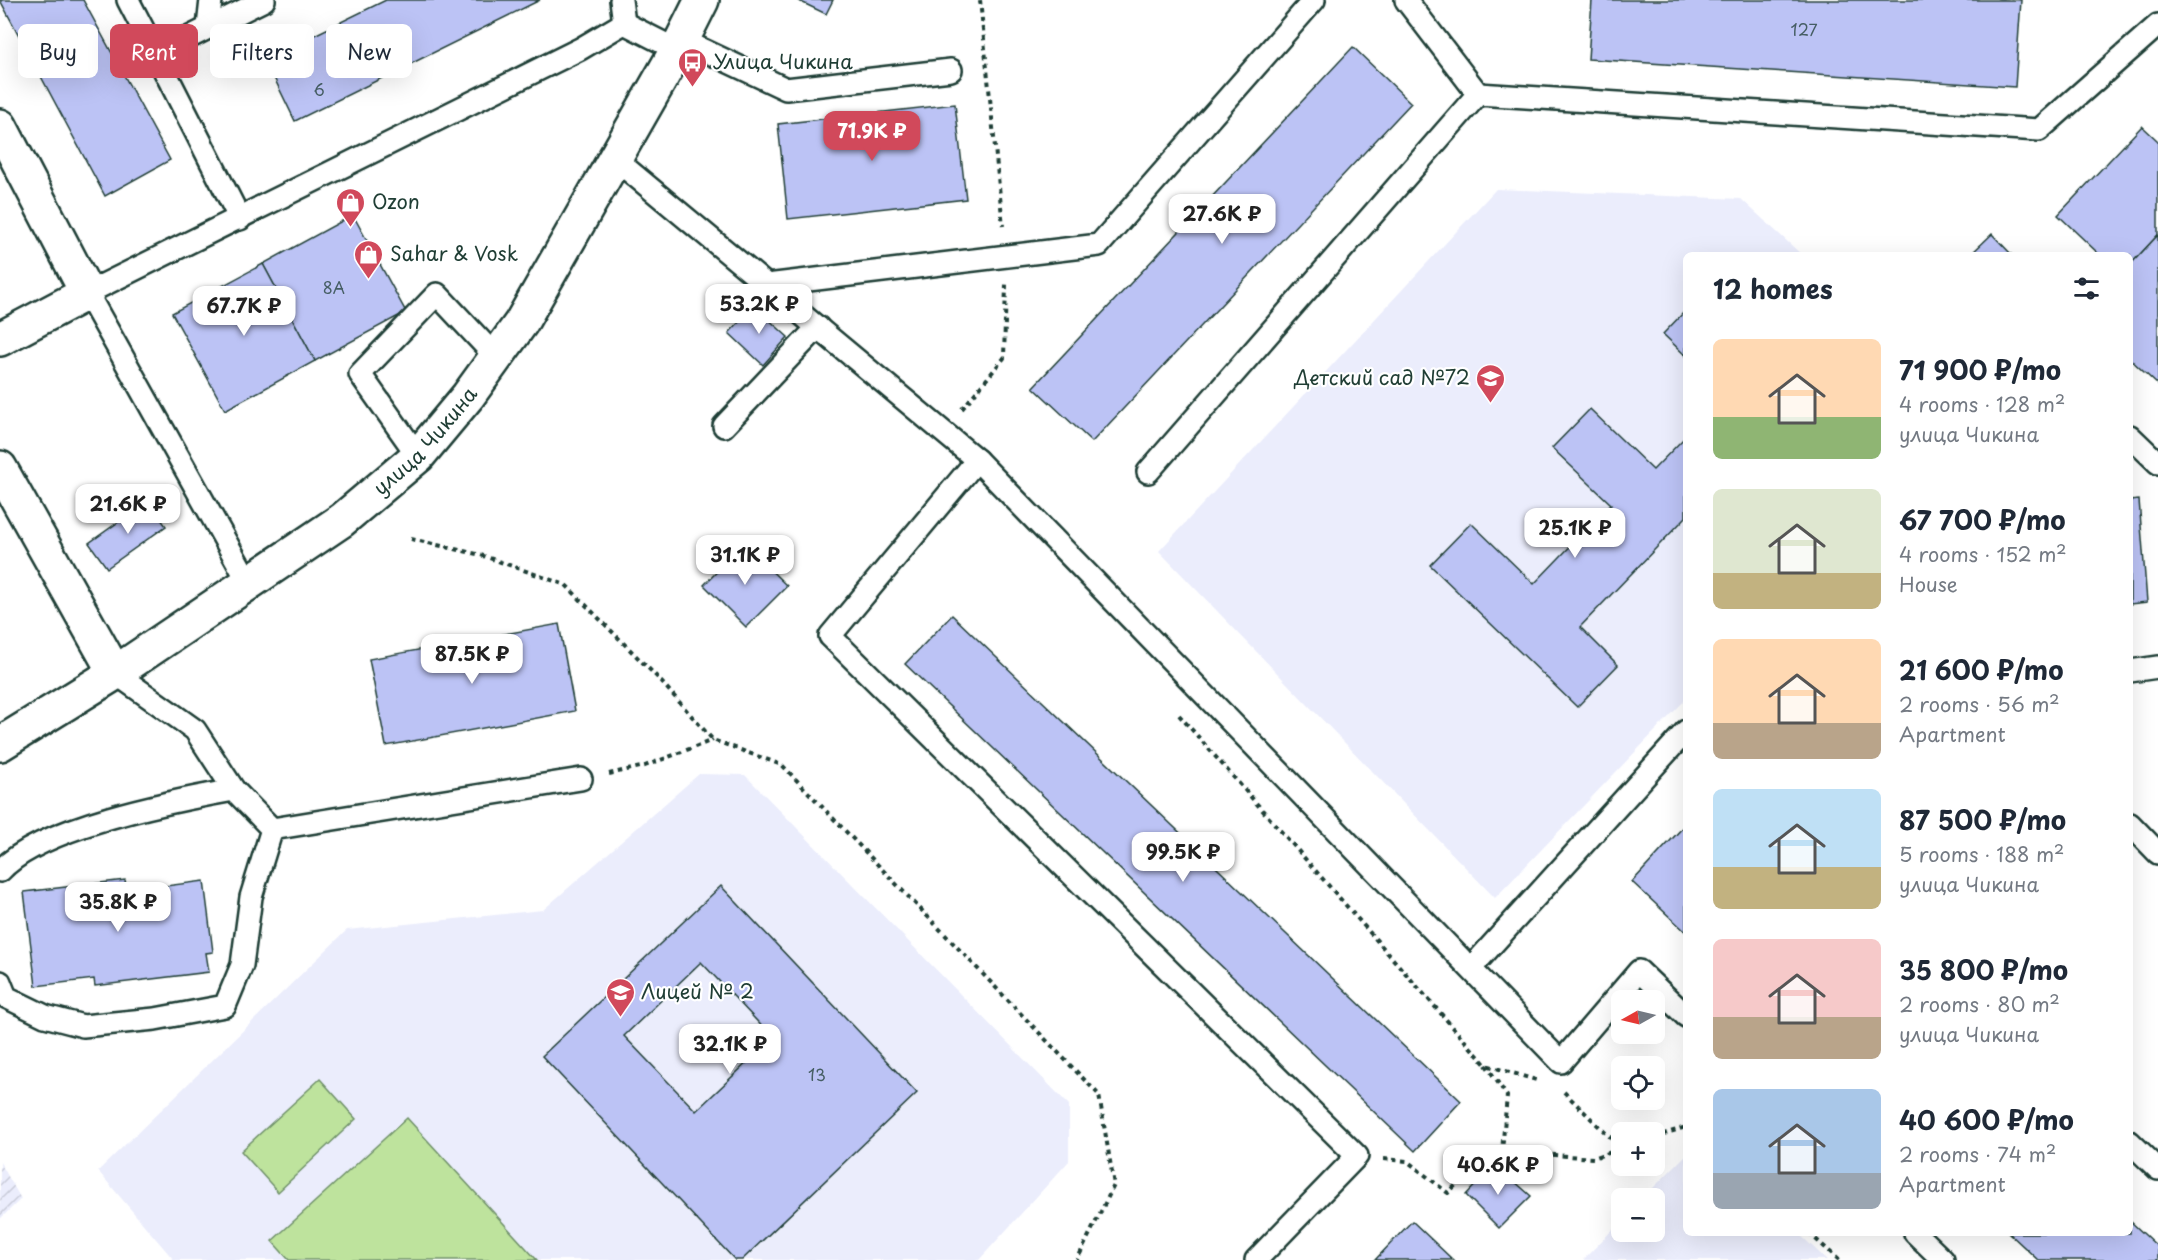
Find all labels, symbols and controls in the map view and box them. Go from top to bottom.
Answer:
house number: 127 [1790,17,1818,41]
chip: Buy [18,24,98,78]
chip: Rent [110,24,198,78]
chip: Filters [210,24,314,78]
chip: New [326,24,412,78]
bus stop icon: Улица Чикина [676,46,708,88]
place label: Улица Чикина [713,46,853,76]
house number: 6 [313,77,325,101]
pin: 71.9K ₽ [817,111,927,162]
text: 71.9K ₽ [837,115,907,145]
shop icon: Ozon [335,186,367,228]
place label: Ozon [372,186,420,216]
pin: 27.6K ₽ [1167,194,1277,245]
text: 27.6K ₽ [1183,198,1261,228]
shop icon: Sahar & Vosk [353,238,385,280]
place label: Sahar & Vosk [390,238,518,268]
text: 12 homes [1713,269,1833,308]
icon: filters [2070,272,2103,305]
house number: 8А [323,275,345,299]
pin: 53.2K ₽ [704,284,814,335]
pin: 67.7K ₽ [189,286,299,337]
text: 53.2K ₽ [719,288,799,318]
text: 67.7K ₽ [207,290,281,320]
text: 71 900 ₽/mo [1899,350,2061,389]
place label: Детский сад №72 [1293,362,1470,392]
school or university icon: Детский сад №72 [1475,362,1507,404]
icon: home [1761,363,1833,435]
street label: улица Чикина [366,380,484,502]
text: 4 rooms · 128 m² [1899,389,2065,419]
text: улица Чикина [1899,419,2039,449]
pin: 21.6K ₽ [73,484,183,535]
text: 21.6K ₽ [89,488,167,518]
text: 67 700 ₽/mo [1899,500,2066,539]
pin: 25.1K ₽ [1520,508,1630,559]
text: 25.1K ₽ [1538,512,1612,542]
icon: home [1761,513,1833,585]
pin: 31.1K ₽ [690,535,800,586]
text: 31.1K ₽ [710,539,780,569]
text: 4 rooms · 152 m² [1899,539,2067,569]
text: House [1899,569,1958,599]
pin: 87.5K ₽ [417,634,527,685]
text: 87.5K ₽ [435,638,509,668]
text: 21 600 ₽/mo [1899,650,2063,689]
icon: home [1761,663,1833,735]
text: 2 rooms · 56 m² [1899,689,2060,719]
text: Apartment [1899,719,2006,749]
text: 87 500 ₽/mo [1899,800,2066,839]
icon: home [1761,813,1833,885]
pin: 99.5K ₽ [1128,832,1238,883]
text: 99.5K ₽ [1146,836,1220,866]
text: 5 rooms · 188 m² [1899,839,2064,869]
text: улица Чикина [1899,869,2039,899]
pin: 35.8K ₽ [63,882,173,933]
text: 35.8K ₽ [79,886,157,916]
text: 35 800 ₽/mo [1899,950,2068,989]
icon: home [1761,963,1833,1035]
school or university icon: Лицей № 2 [604,976,636,1018]
place label: Лицей № 2 [641,976,754,1006]
text: 2 rooms · 80 m² [1899,989,2060,1019]
north arrow [1611,990,1665,1044]
map controls [1611,990,1665,1242]
text: улица Чикина [1899,1019,2039,1049]
pin: 32.1K ₽ [675,1024,785,1075]
text: 32.1K ₽ [693,1028,767,1058]
button: locate [1611,1056,1665,1110]
house number: 13 [808,1062,826,1086]
text: 40 600 ₽/mo [1899,1100,2074,1139]
icon: home [1761,1113,1833,1185]
button: + [1611,1122,1665,1176]
text: 2 rooms · 74 m² [1899,1139,2056,1169]
pin: 40.6K ₽ [1443,1145,1553,1196]
text: 40.6K ₽ [1457,1149,1539,1179]
text: Apartment [1899,1169,2006,1199]
button: − [1611,1188,1665,1242]

